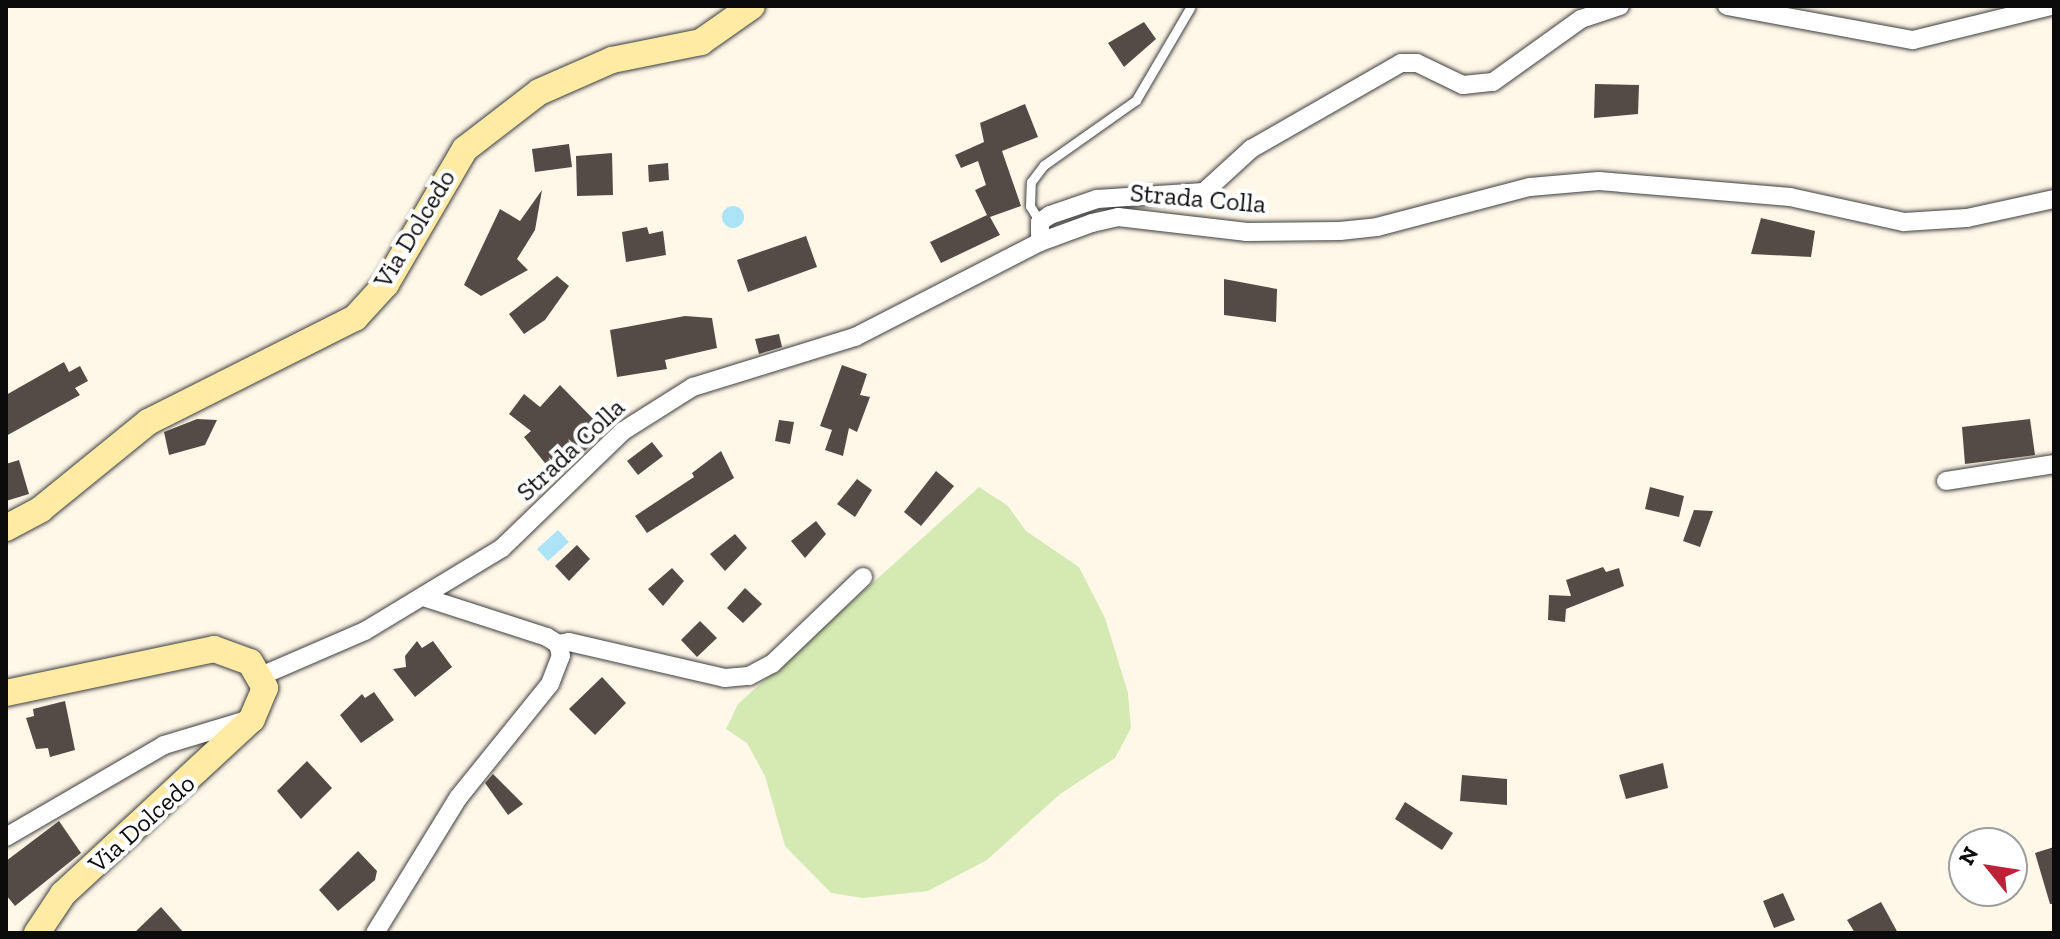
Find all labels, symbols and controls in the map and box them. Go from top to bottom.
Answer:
street label: Via Dolcedo [368,164,462,294]
street label: Strada Colla [1129,178,1267,220]
street label: Strada Colla [511,392,631,508]
street label: Via Dolcedo [82,768,202,880]
north arrow [1948,827,2028,907]
text: N [1953,842,1984,870]

